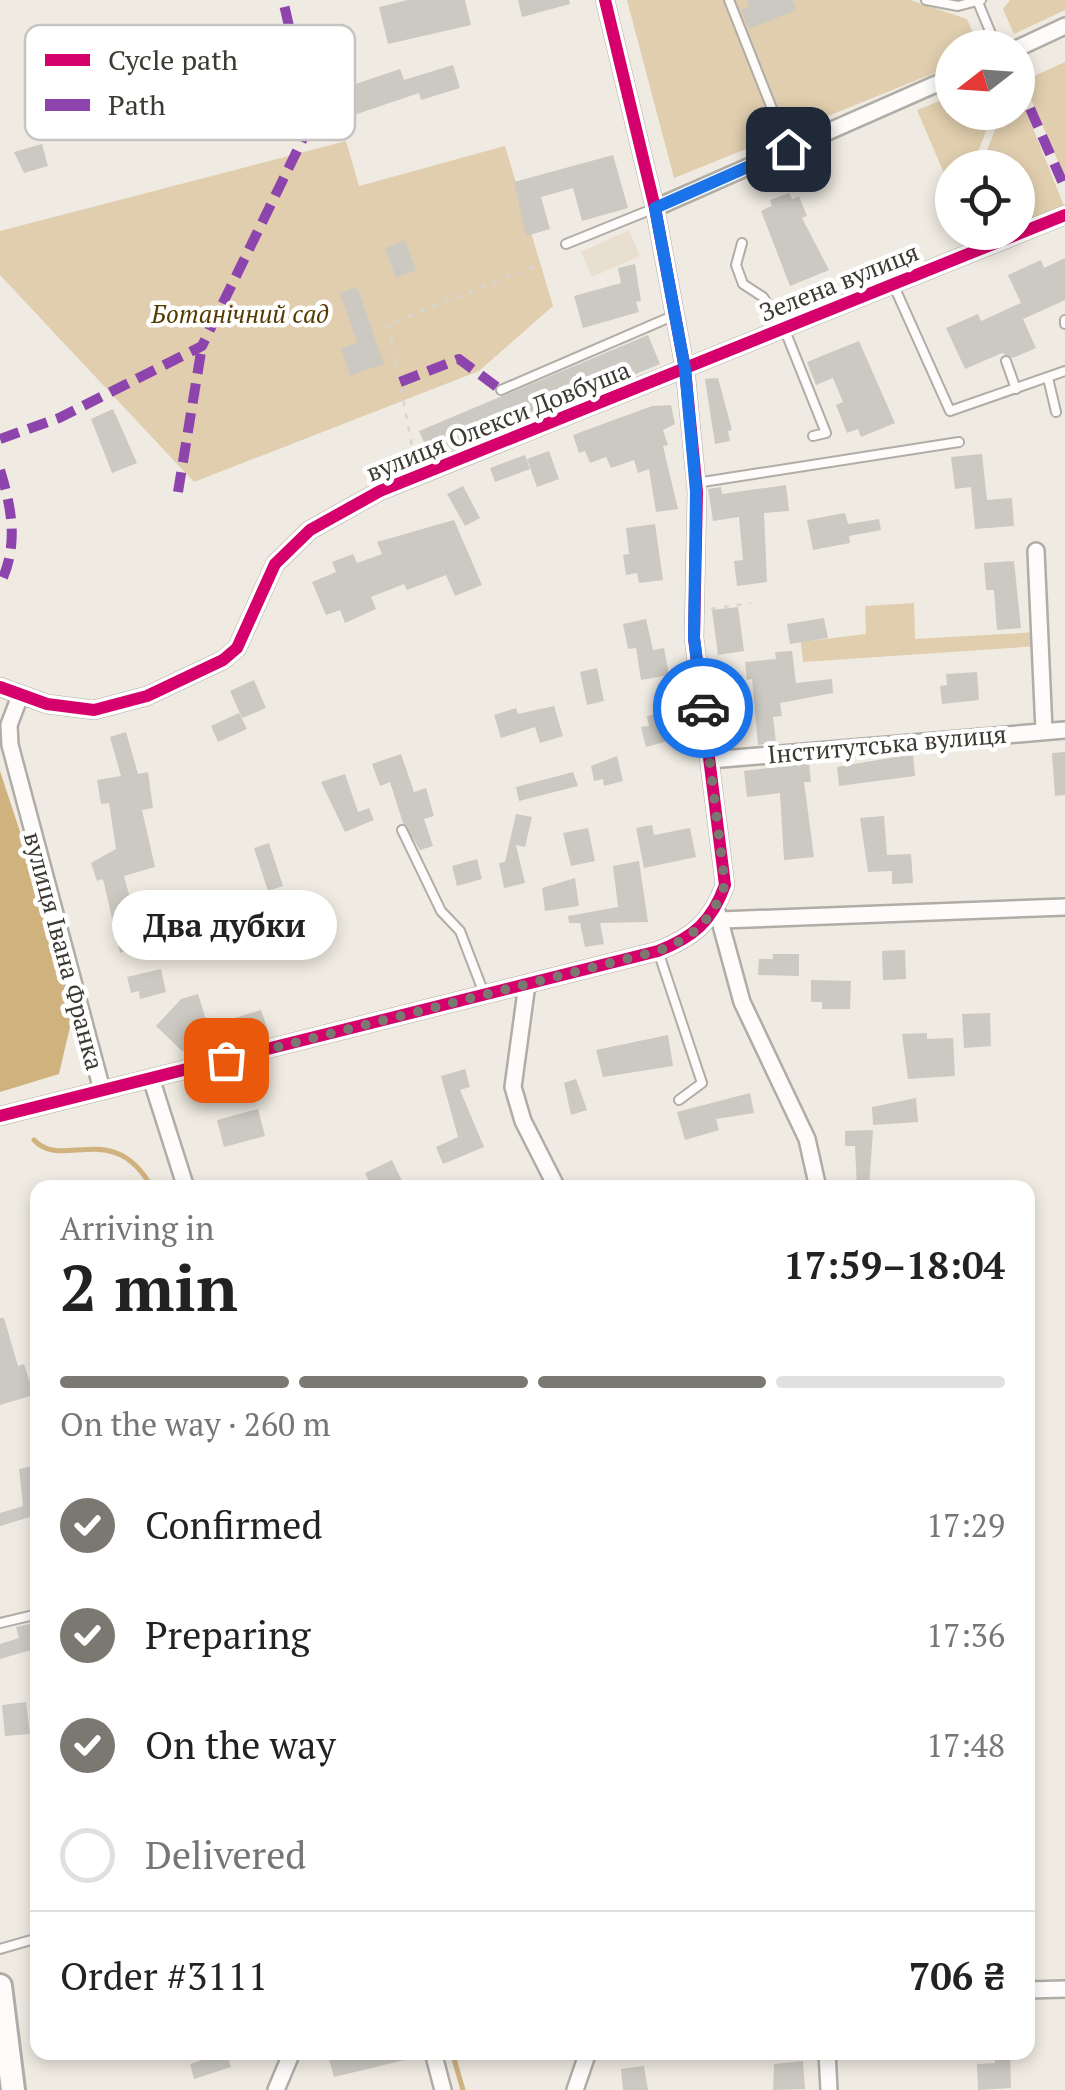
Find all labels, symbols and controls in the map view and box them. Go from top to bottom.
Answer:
legend [25,25,355,140]
north arrow [935,30,1035,130]
map controls [935,30,1035,250]
text: Cycle path [108,41,238,78]
text: Path [108,86,166,123]
pin [746,107,831,192]
icon: home [761,122,816,177]
button: locate [935,150,1035,250]
street label: Зелена вулиця [754,235,923,328]
park label: Ботанічний сад [150,297,329,330]
street label: вулиця Олекси Довбуша [361,352,635,489]
courier [653,658,753,758]
icon: car [676,681,731,736]
street label: Інститутська вулиця [766,717,1008,770]
street label: вулиця Івана Франка [17,828,112,1074]
callout: Два дубки [114,890,338,960]
text: Два дубки [143,904,306,946]
pin [184,1018,269,1103]
icon: bag [199,1033,254,1088]
text: Arriving in [60,1207,214,1249]
text: 17:59–18:04 [783,1240,1005,1290]
text: 2 min [60,1243,238,1330]
text: On the way · 260 m [60,1403,330,1445]
icon: check [60,1498,115,1553]
text: Confirmed [145,1500,323,1550]
text: 17:29 [926,1504,1005,1546]
icon: check [60,1608,115,1663]
text: Preparing [145,1610,311,1660]
text: 17:36 [926,1614,1005,1656]
icon: check [60,1718,115,1773]
text: On the way [145,1720,336,1770]
text: 17:48 [926,1724,1005,1766]
text: Delivered [145,1830,306,1880]
text: Order #3111 [60,1951,268,2001]
text: 706 ₴ [909,1951,1005,2001]

